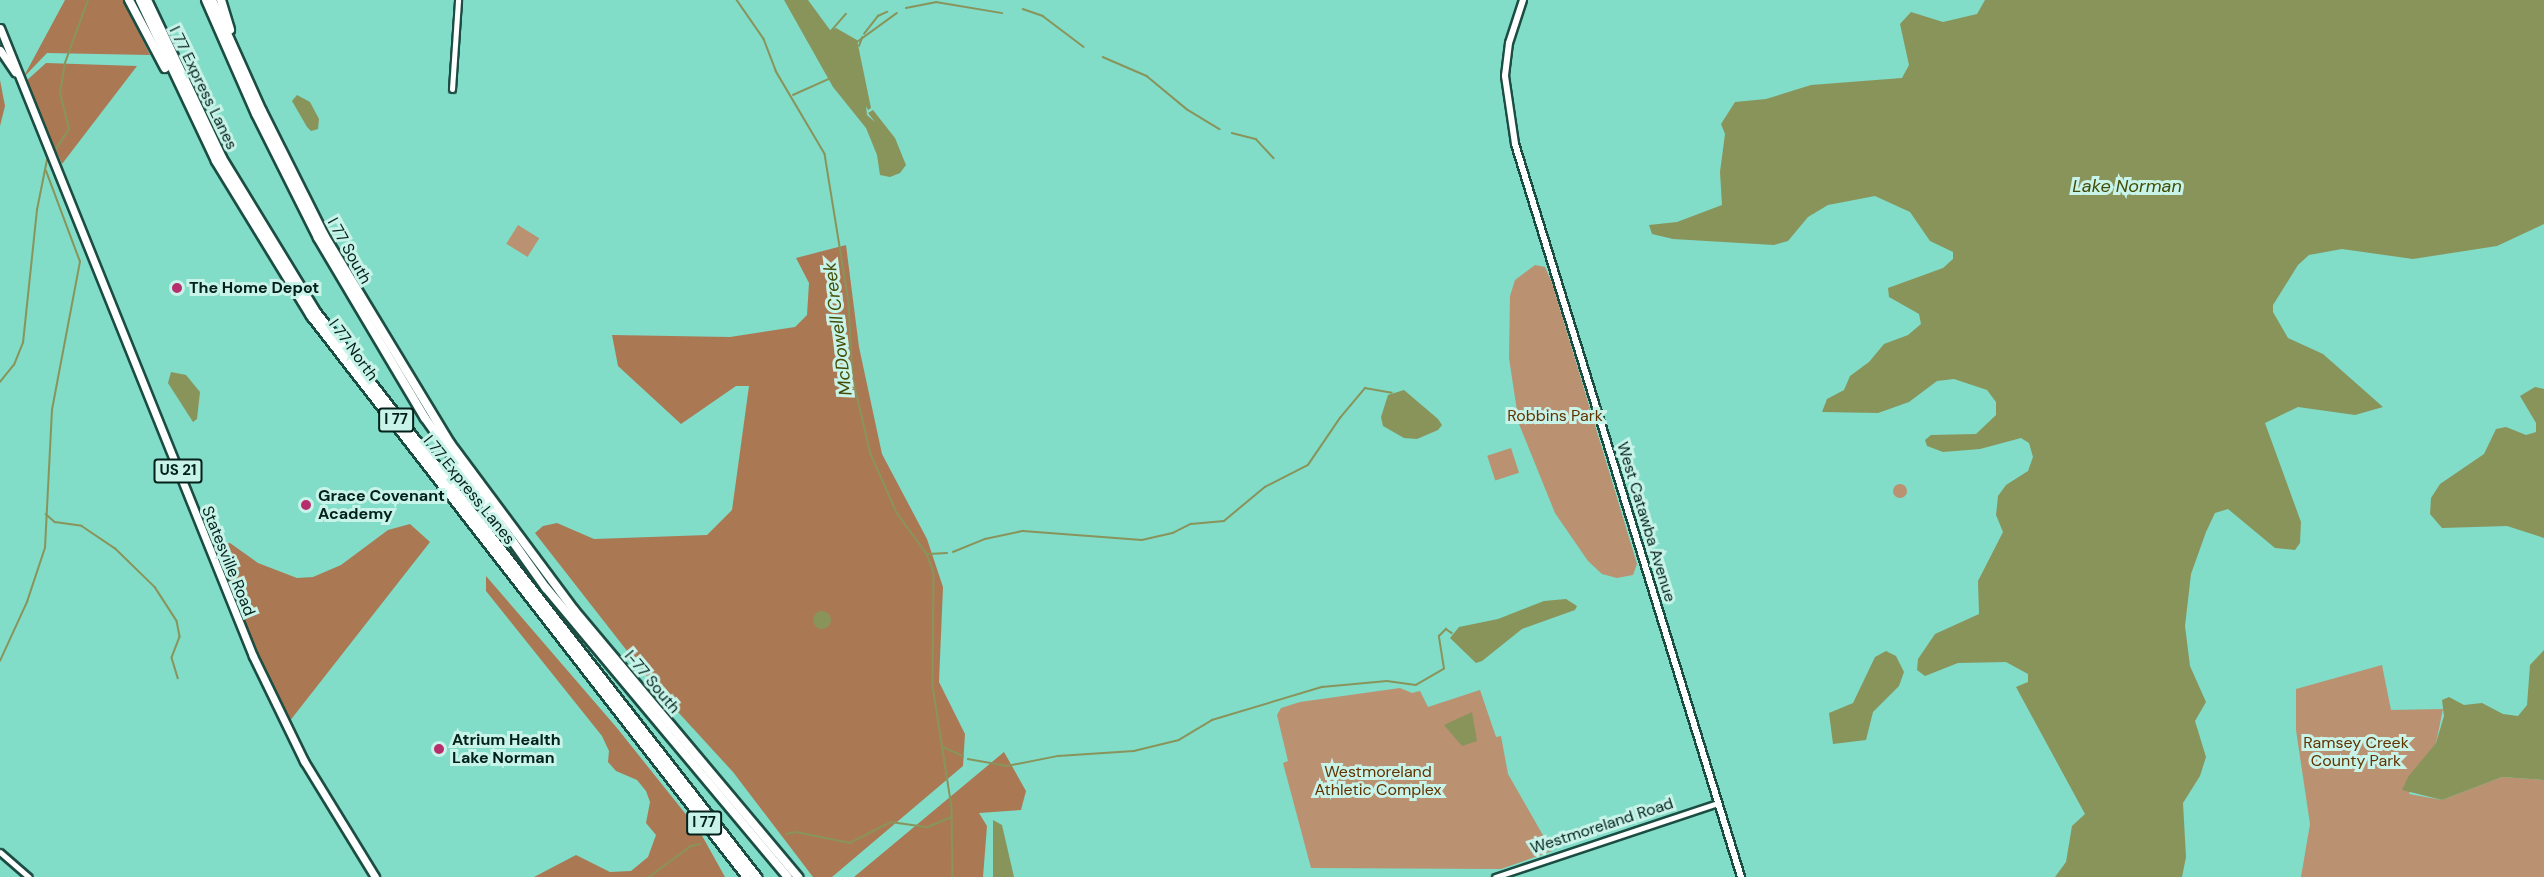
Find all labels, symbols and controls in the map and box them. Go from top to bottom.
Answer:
street label: I 77 Express Lanes [165,23,241,153]
water label: Lake Norman [2072,175,2182,197]
street label: I 77 South [323,215,375,287]
water label: McDowell Creek [819,261,857,397]
place label: The Home Depot [189,278,319,298]
marker: The Home Depot [170,281,184,295]
street label: I 77 North [324,316,382,384]
park label: Robbins Park [1507,406,1603,426]
road number: I 77 [378,408,414,432]
street label: I 77 Express Lanes [419,432,519,548]
street label: West Catawba Avenue [1613,440,1679,604]
road number: US 21 [152,459,204,483]
place label: Grace Covenant Academy [318,486,445,524]
marker: Grace Covenant Academy [299,498,313,512]
street label: Statesville Road [197,503,259,619]
street label: I-77 South [620,647,684,717]
place label: Atrium Health Lake Norman [452,730,561,768]
park label: Ramsey Creek County Park [2303,733,2409,771]
marker: Atrium Health Lake Norman [430,740,448,758]
park label: Westmoreland Athletic Complex [1315,762,1441,800]
street label: Westmoreland Road [1528,794,1676,858]
road number: I 77 [686,811,722,835]

